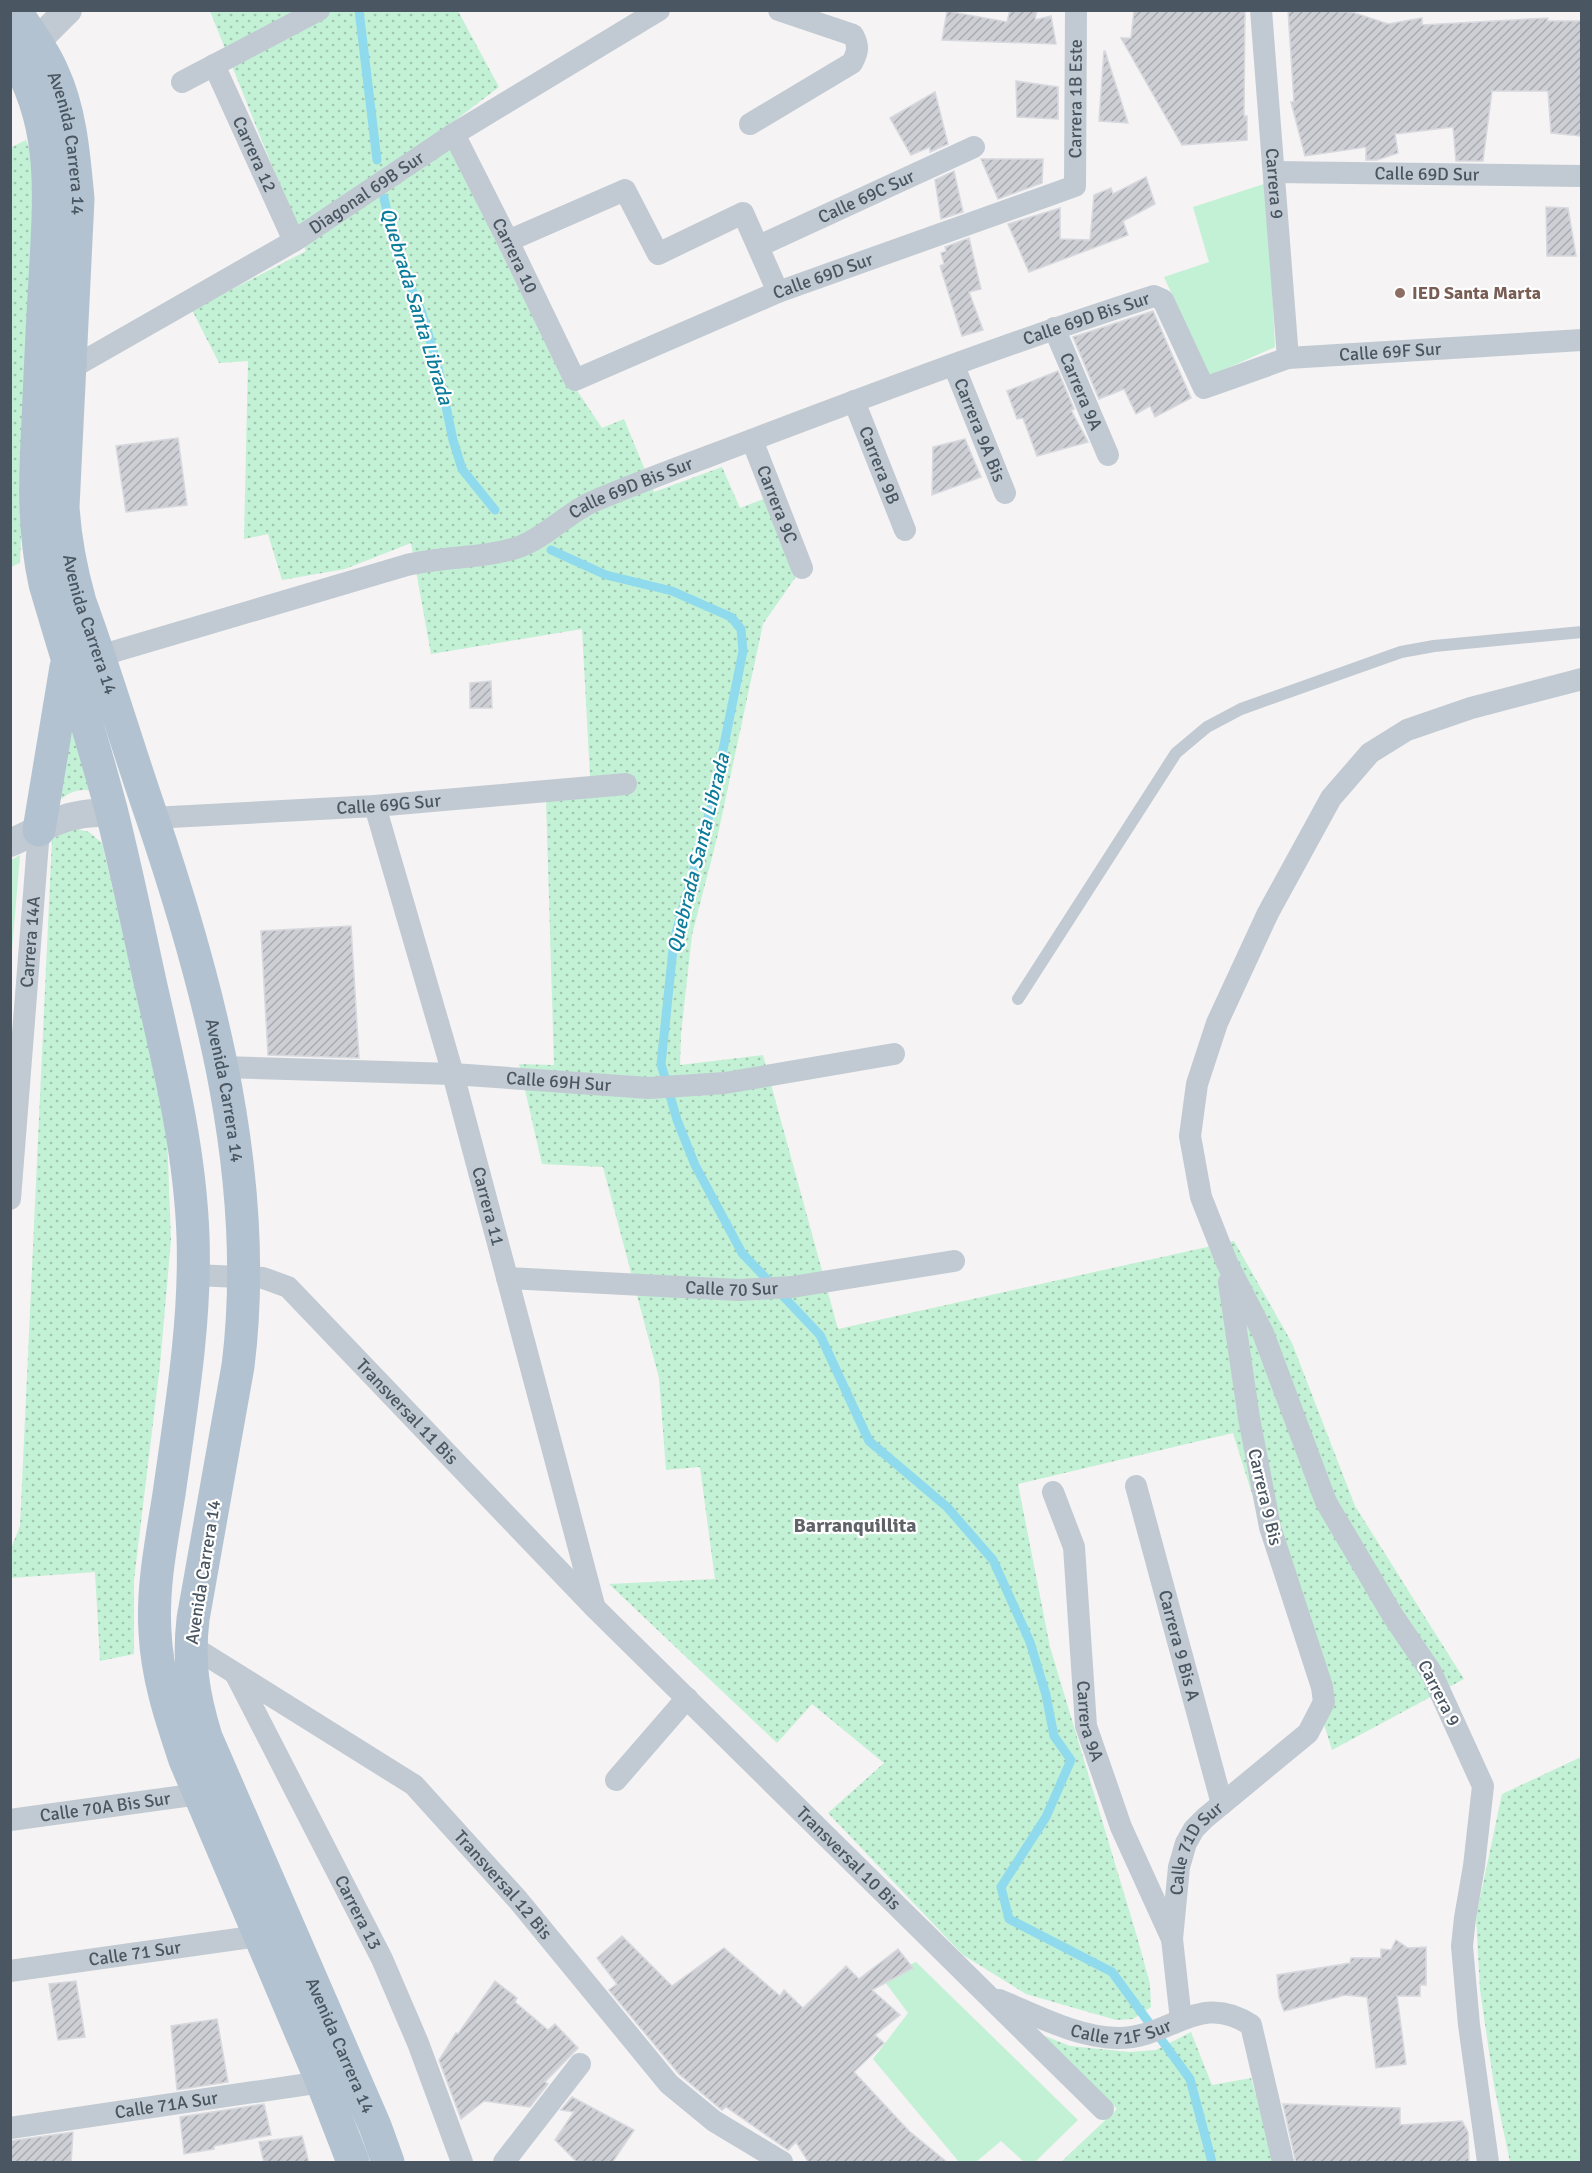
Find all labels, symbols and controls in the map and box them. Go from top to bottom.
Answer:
street label: Carrera 1B Este [1064,39,1087,158]
street label: Avenida Carrera 14 [43,68,89,216]
street label: Carrera 12 [228,113,281,196]
street label: Diagonal 69B Sur [305,146,428,239]
street label: Carrera 9 [1261,147,1288,220]
street label: Calle 69D Sur [1375,162,1480,186]
street label: Calle 69C Sur [814,165,918,228]
water label: Quebrada Santa Librada [375,205,459,408]
street label: Carrera 10 [487,214,542,297]
street label: Calle 69D Sur [770,248,876,304]
place label: IED Santa Marta [1412,282,1541,304]
marker: IED Santa Marta [1393,286,1407,300]
street label: Calle 69D Bis Sur [1020,287,1153,350]
street label: Calle 69F Sur [1338,338,1442,366]
street label: Carrera 9A [1055,349,1107,434]
street label: Carrera 9A Bis [949,375,1010,485]
street label: Carrera 9B [854,423,905,507]
street label: Calle 69D Bis Sur [564,452,696,524]
street label: Carrera 9C [752,462,802,547]
street label: Avenida Carrera 14 [58,552,122,698]
water label: Quebrada Santa Librada [662,750,736,955]
street label: Calle 69G Sur [336,789,442,819]
street label: Carrera 14A [16,895,45,988]
street label: Avenida Carrera 14 [201,1016,248,1164]
street label: Calle 69H Sur [505,1067,612,1096]
street label: Carrera 11 [467,1164,509,1248]
street label: Calle 70 Sur [685,1276,779,1301]
street label: Transversal 11 Bis [351,1354,463,1469]
street label: Carrera 9 Bis [1243,1446,1287,1548]
street label: Avenida Carrera 14 [181,1498,225,1646]
district label: Barranquillita [794,1513,916,1538]
street label: Carrera 9 Bis A [1154,1587,1205,1703]
street label: Carrera 9 [1413,1656,1465,1730]
street label: Carrera 9A [1072,1680,1108,1764]
street label: Calle 70A Bis Sur [38,1787,172,1827]
street label: Calle 71D Sur [1165,1797,1228,1896]
street label: Transversal 10 Bis [792,1802,906,1915]
street label: Transversal 12 Bis [449,1826,557,1944]
street label: Carrera 13 [330,1871,386,1953]
street label: Calle 71 Sur [87,1936,183,1971]
street label: Avenida Carrera 14 [301,1974,379,2117]
street label: Calle 71F Sur [1068,2014,1175,2049]
street label: Calle 71A Sur [113,2086,220,2123]

